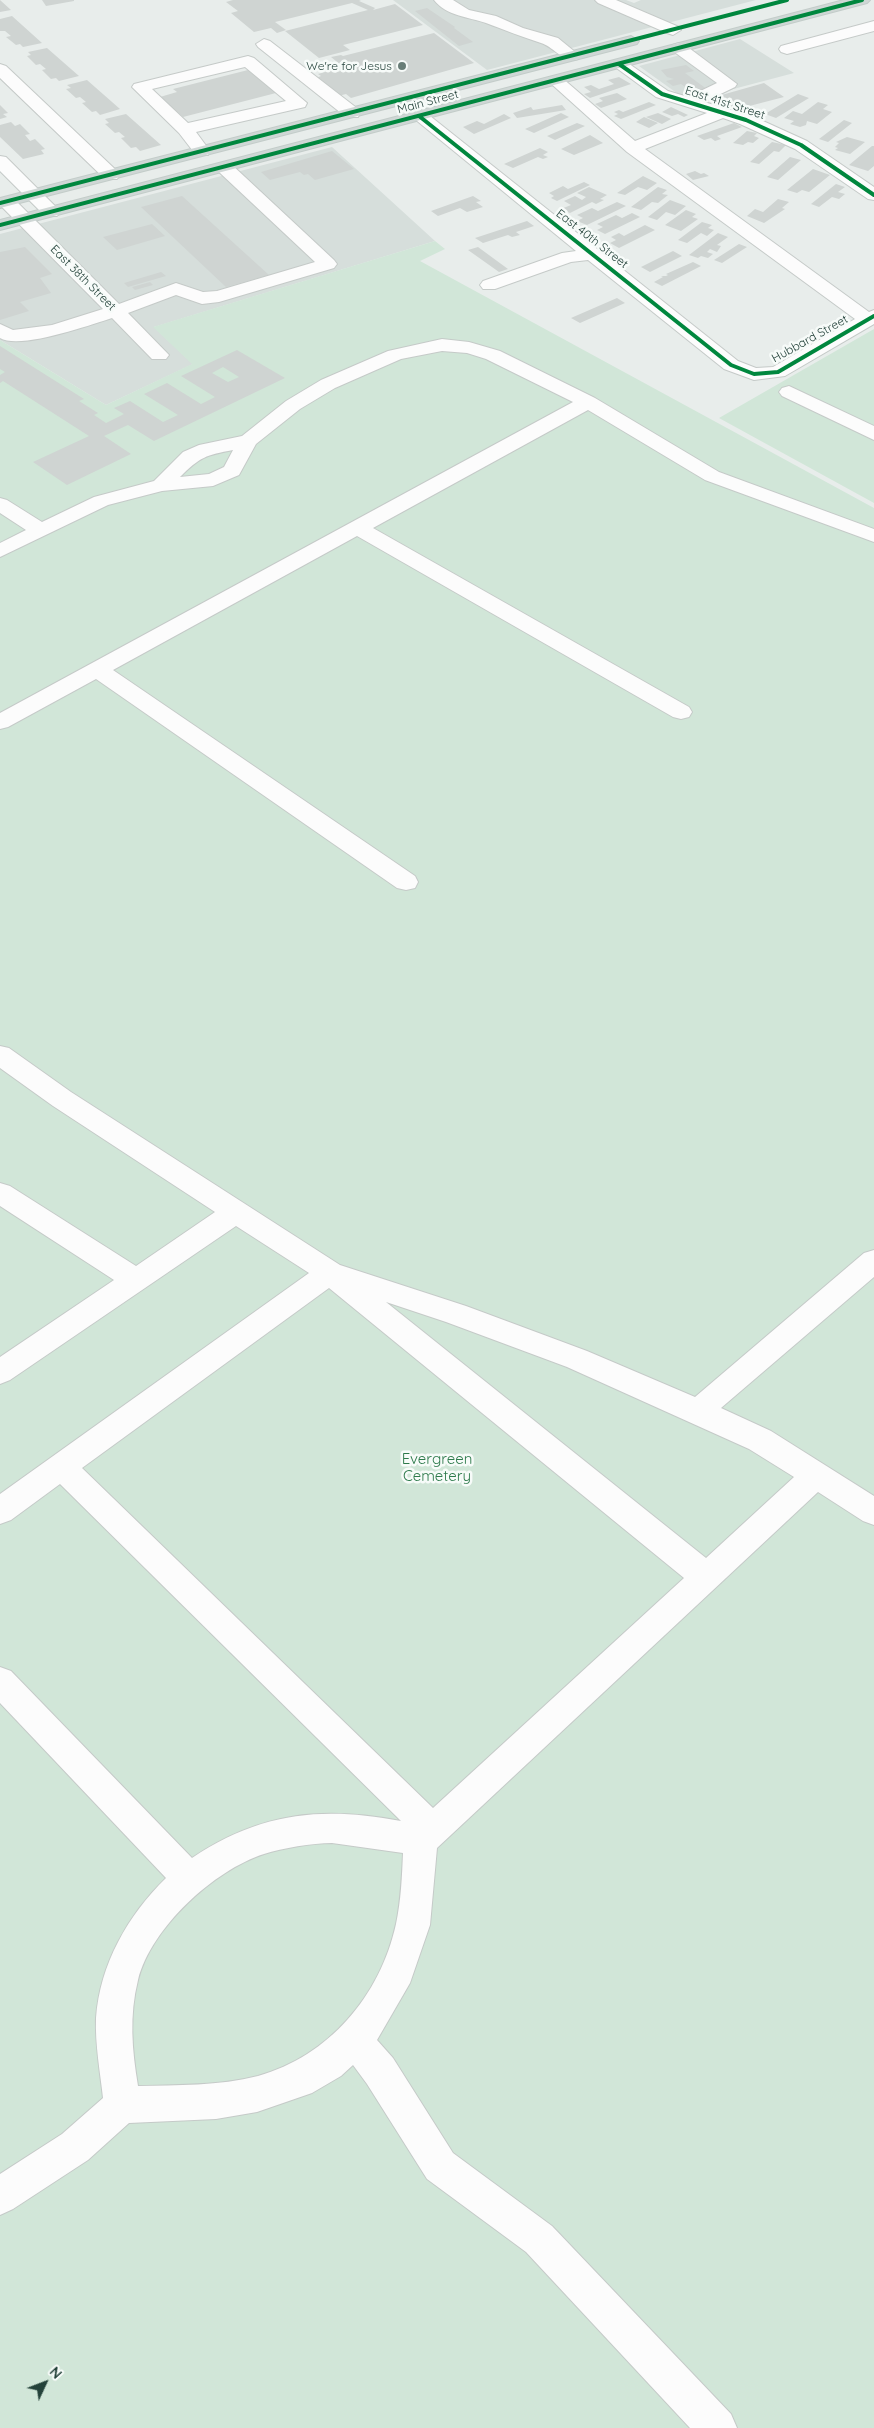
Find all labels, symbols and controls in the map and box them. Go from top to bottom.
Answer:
place label: We're for Jesus [306,59,392,73]
marker: We're for Jesus [396,60,408,72]
street label: East 41st Street [683,83,767,123]
street label: Main Street [396,87,460,117]
street label: East 40th Street [553,206,631,272]
street label: East 38th Street [47,242,119,314]
street label: Hubbard Street [769,312,851,366]
park label: Evergreen Cemetery [402,1450,472,1485]
north arrow [20,2358,70,2408]
text: N [46,2363,66,2383]

